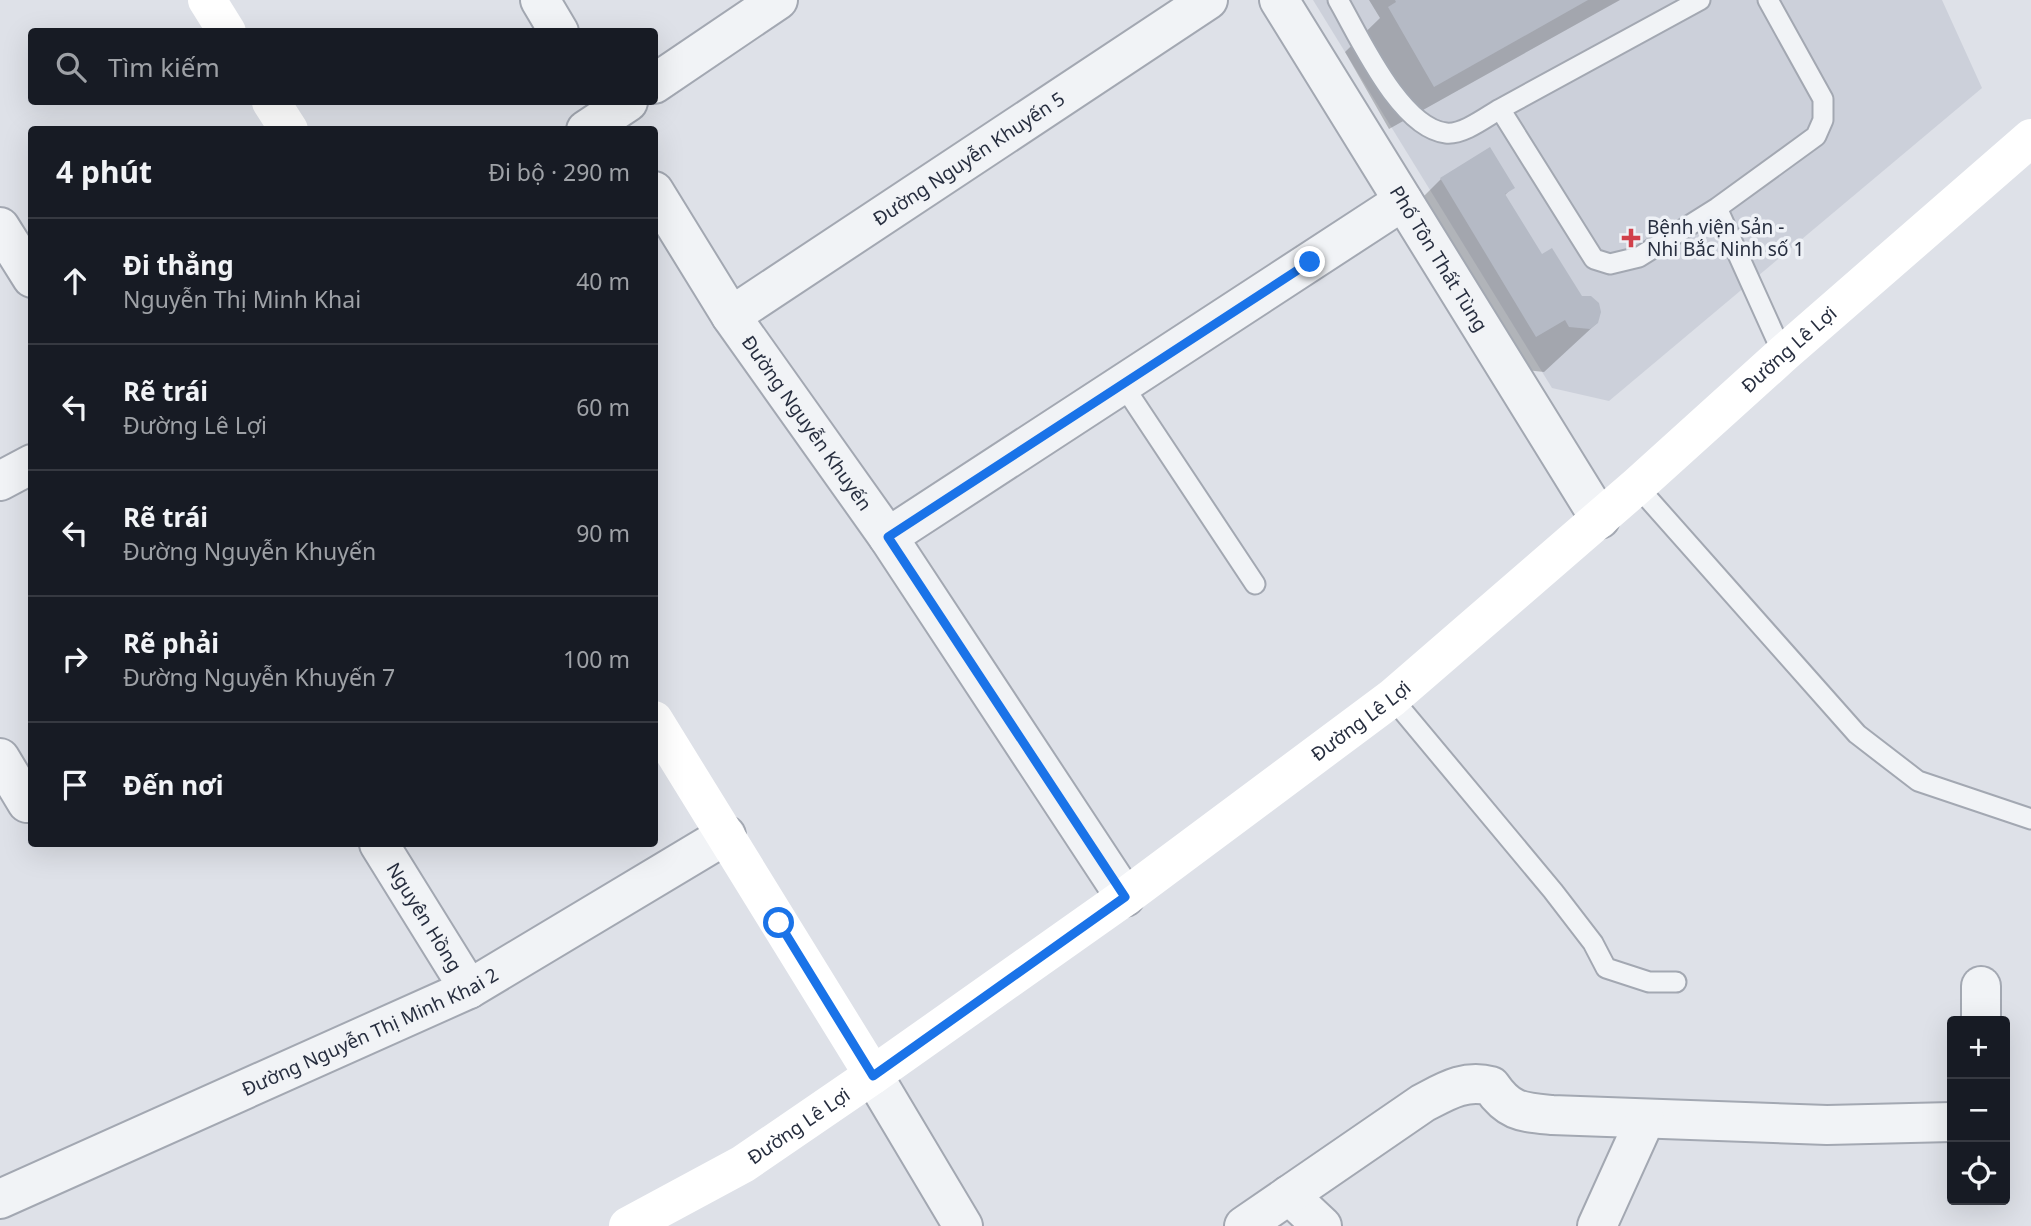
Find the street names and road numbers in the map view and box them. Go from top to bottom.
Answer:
street label: Đường Nguyễn Khuyến 5 [868,86,1070,232]
street label: Phố Tôn Thất Tùng [1384,181,1494,336]
street label: Đường Lê Lợi [1736,300,1842,399]
street label: Đường Nguyễn Khuyến [736,330,878,516]
street label: Đường Lê Lợi [1305,675,1416,767]
street label: Nguyên Hồng [381,858,468,977]
street label: Đường Nguyễn Thị Minh Khai 2 [238,961,503,1102]
street label: Đường Lê Lợi [742,1082,855,1170]

